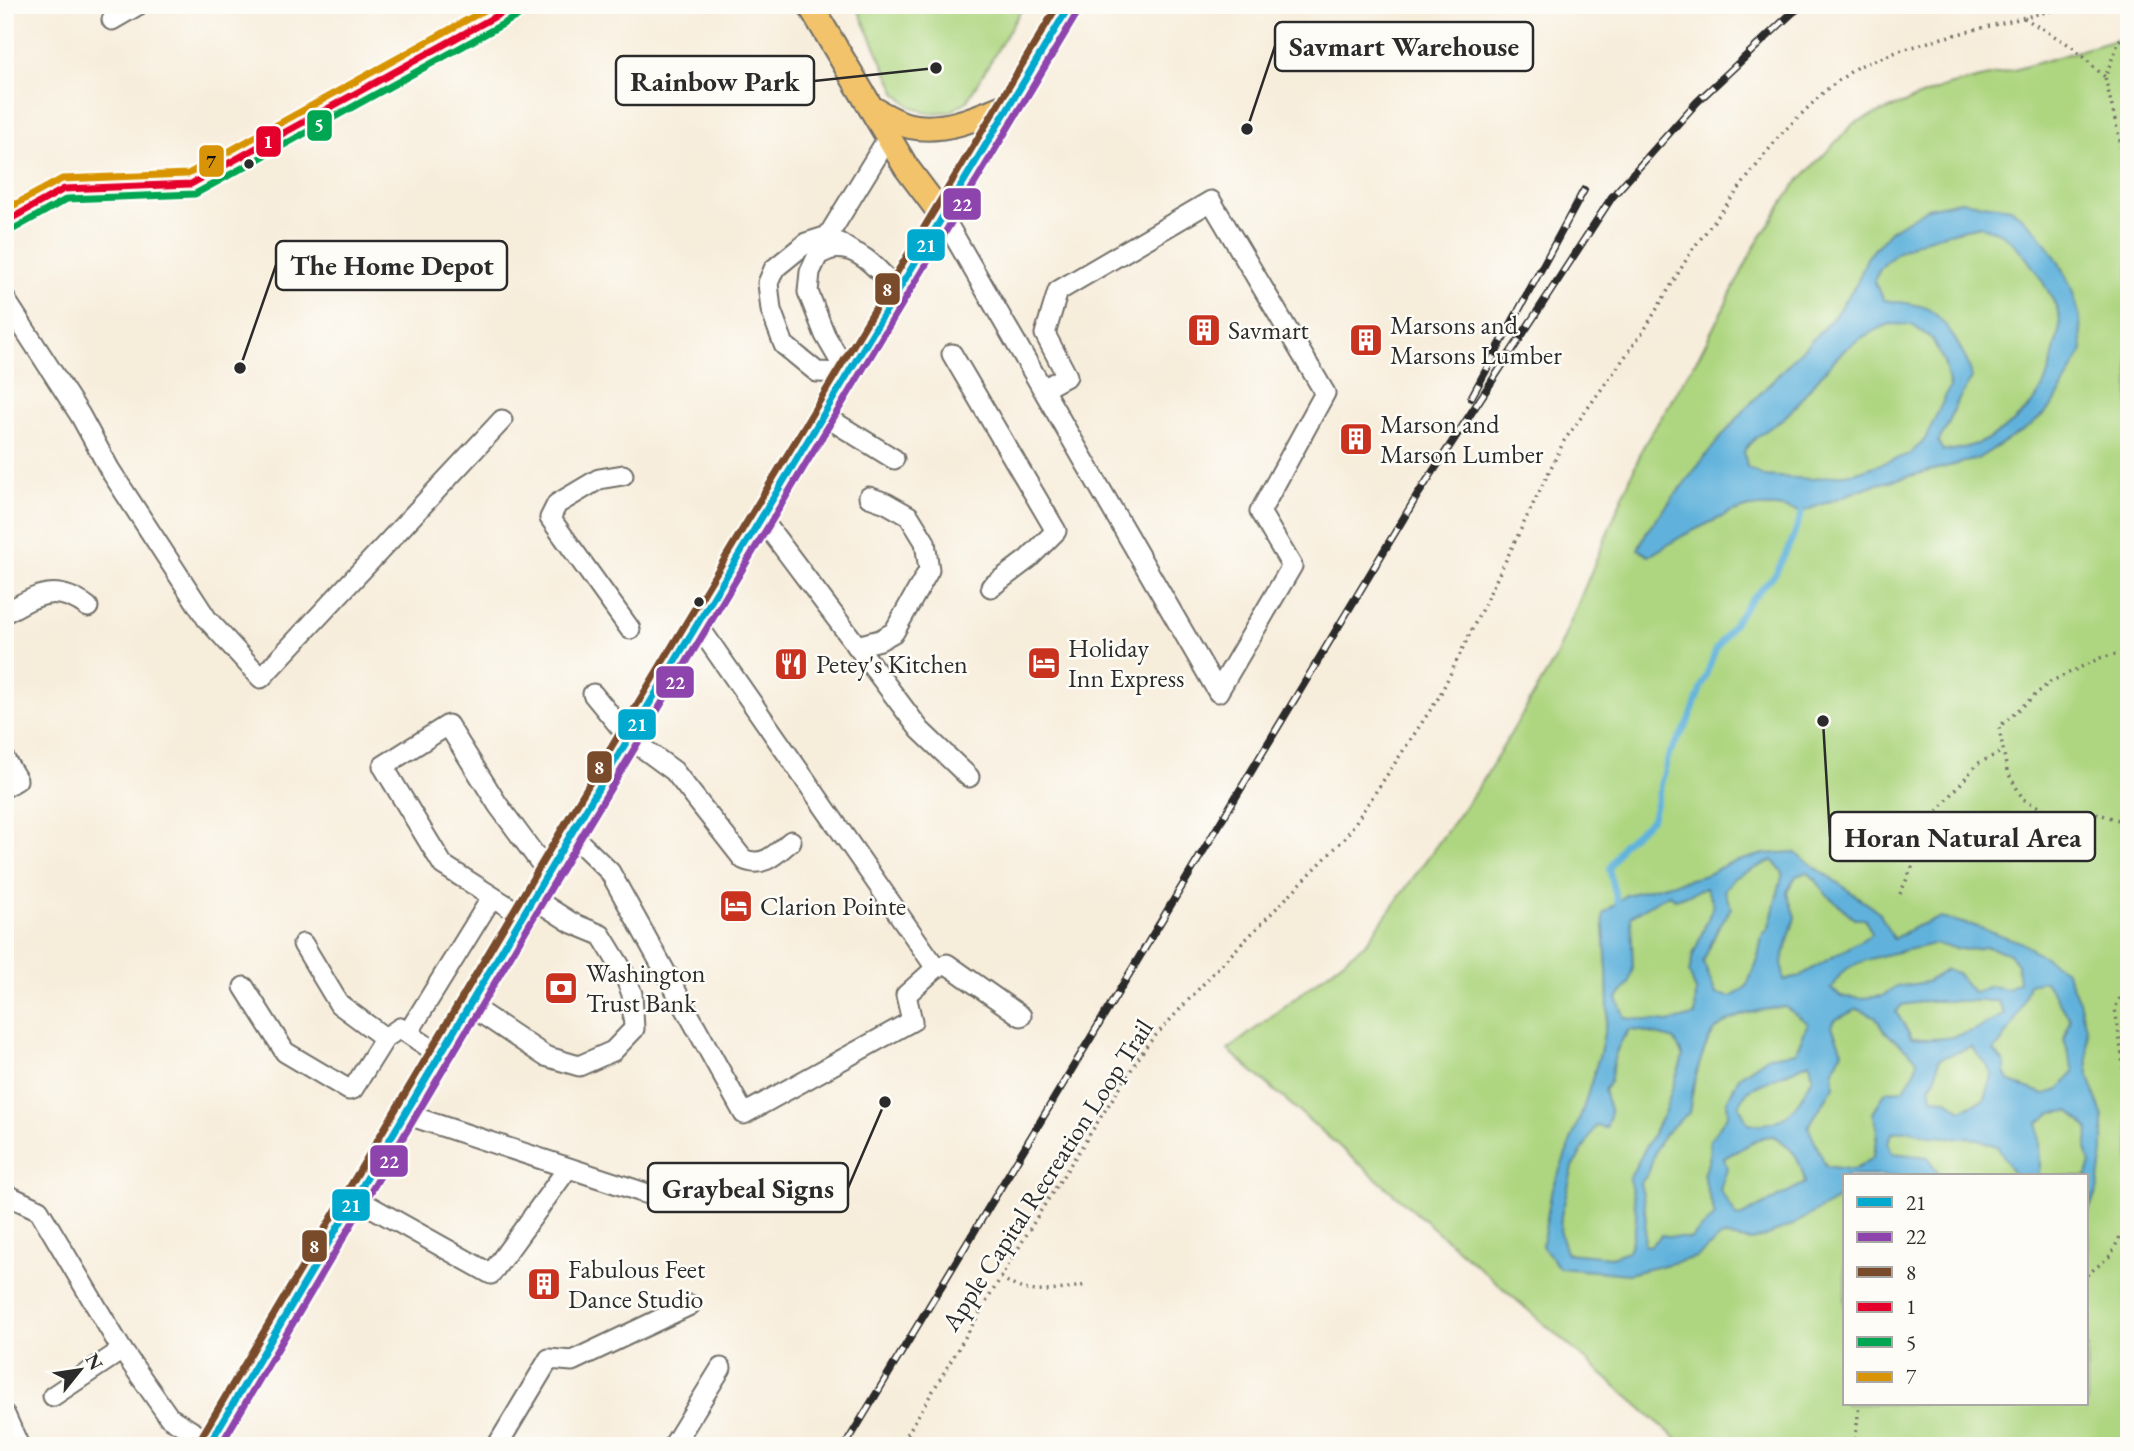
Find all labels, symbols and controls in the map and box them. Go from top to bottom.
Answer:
callout: Savmart Warehouse [1275,22,1533,71]
text: Savmart Warehouse [1289,28,1519,64]
callout: Rainbow Park [616,56,814,105]
text: Rainbow Park [630,63,800,99]
line badge: 5 [306,109,333,142]
text: 5 [314,113,324,138]
line badge: 1 [255,125,282,158]
text: 1 [263,129,273,154]
line badge: 7 [198,144,225,178]
text: 7 [206,149,217,174]
unlabelled marker [242,157,256,171]
line badge: 22 [942,187,982,221]
text: 22 [952,192,972,217]
line badge: 21 [906,228,946,262]
text: 21 [916,233,936,258]
callout: The Home Depot [276,241,507,290]
text: The Home Depot [290,247,494,283]
line badge: 8 [874,272,901,306]
text: 8 [882,277,892,302]
place label: Marsons and Marsons Lumber [1390,308,1562,372]
building icon: Savmart [1185,311,1223,349]
place label: Savmart [1228,313,1309,347]
building icon: Marsons and Marsons Lumber [1347,321,1385,359]
place label: Marson and Marson Lumber [1380,407,1544,471]
building icon: Marson and Marson Lumber [1337,420,1375,458]
unlabelled marker [692,595,706,609]
place label: Holiday Inn Express [1068,631,1184,695]
hotel icon: Holiday Inn Express [1025,644,1063,682]
restaurant icon: Petey's Kitchen [772,645,810,683]
place label: Petey's Kitchen [816,647,968,681]
line badge: 22 [655,665,695,699]
text: 22 [665,670,685,695]
line badge: 21 [617,708,657,741]
text: 21 [627,712,647,737]
line badge: 8 [586,750,613,784]
text: 8 [594,755,604,780]
callout: Horan Natural Area [1830,812,2095,861]
text: Horan Natural Area [1844,819,2082,855]
hotel icon: Clarion Pointe [717,887,755,925]
place label: Clarion Pointe [760,889,906,923]
place label: Washington Trust Bank [586,956,706,1020]
bank icon: Washington Trust Bank [542,969,580,1007]
street label: Apple Capital Recreation Loop Trail [933,1013,1161,1338]
line badge: 22 [369,1144,409,1178]
text: 22 [379,1149,399,1174]
callout: Graybeal Signs [648,1163,848,1212]
text: Graybeal Signs [662,1170,834,1206]
legend [1843,1174,2088,1406]
line badge: 21 [331,1188,371,1222]
text: 21 [1906,1189,1926,1216]
text: 21 [341,1193,361,1218]
text: 22 [1906,1223,1926,1250]
line badge: 8 [301,1229,328,1263]
text: 8 [309,1234,319,1259]
place label: Fabulous Feet Dance Studio [568,1252,705,1316]
text: 8 [1906,1259,1916,1286]
building icon: Fabulous Feet Dance Studio [525,1265,563,1303]
text: 1 [1906,1293,1916,1320]
text: 5 [1906,1329,1916,1356]
north arrow [46,1336,116,1406]
text: N [80,1349,109,1375]
text: 7 [1906,1363,1917,1390]

